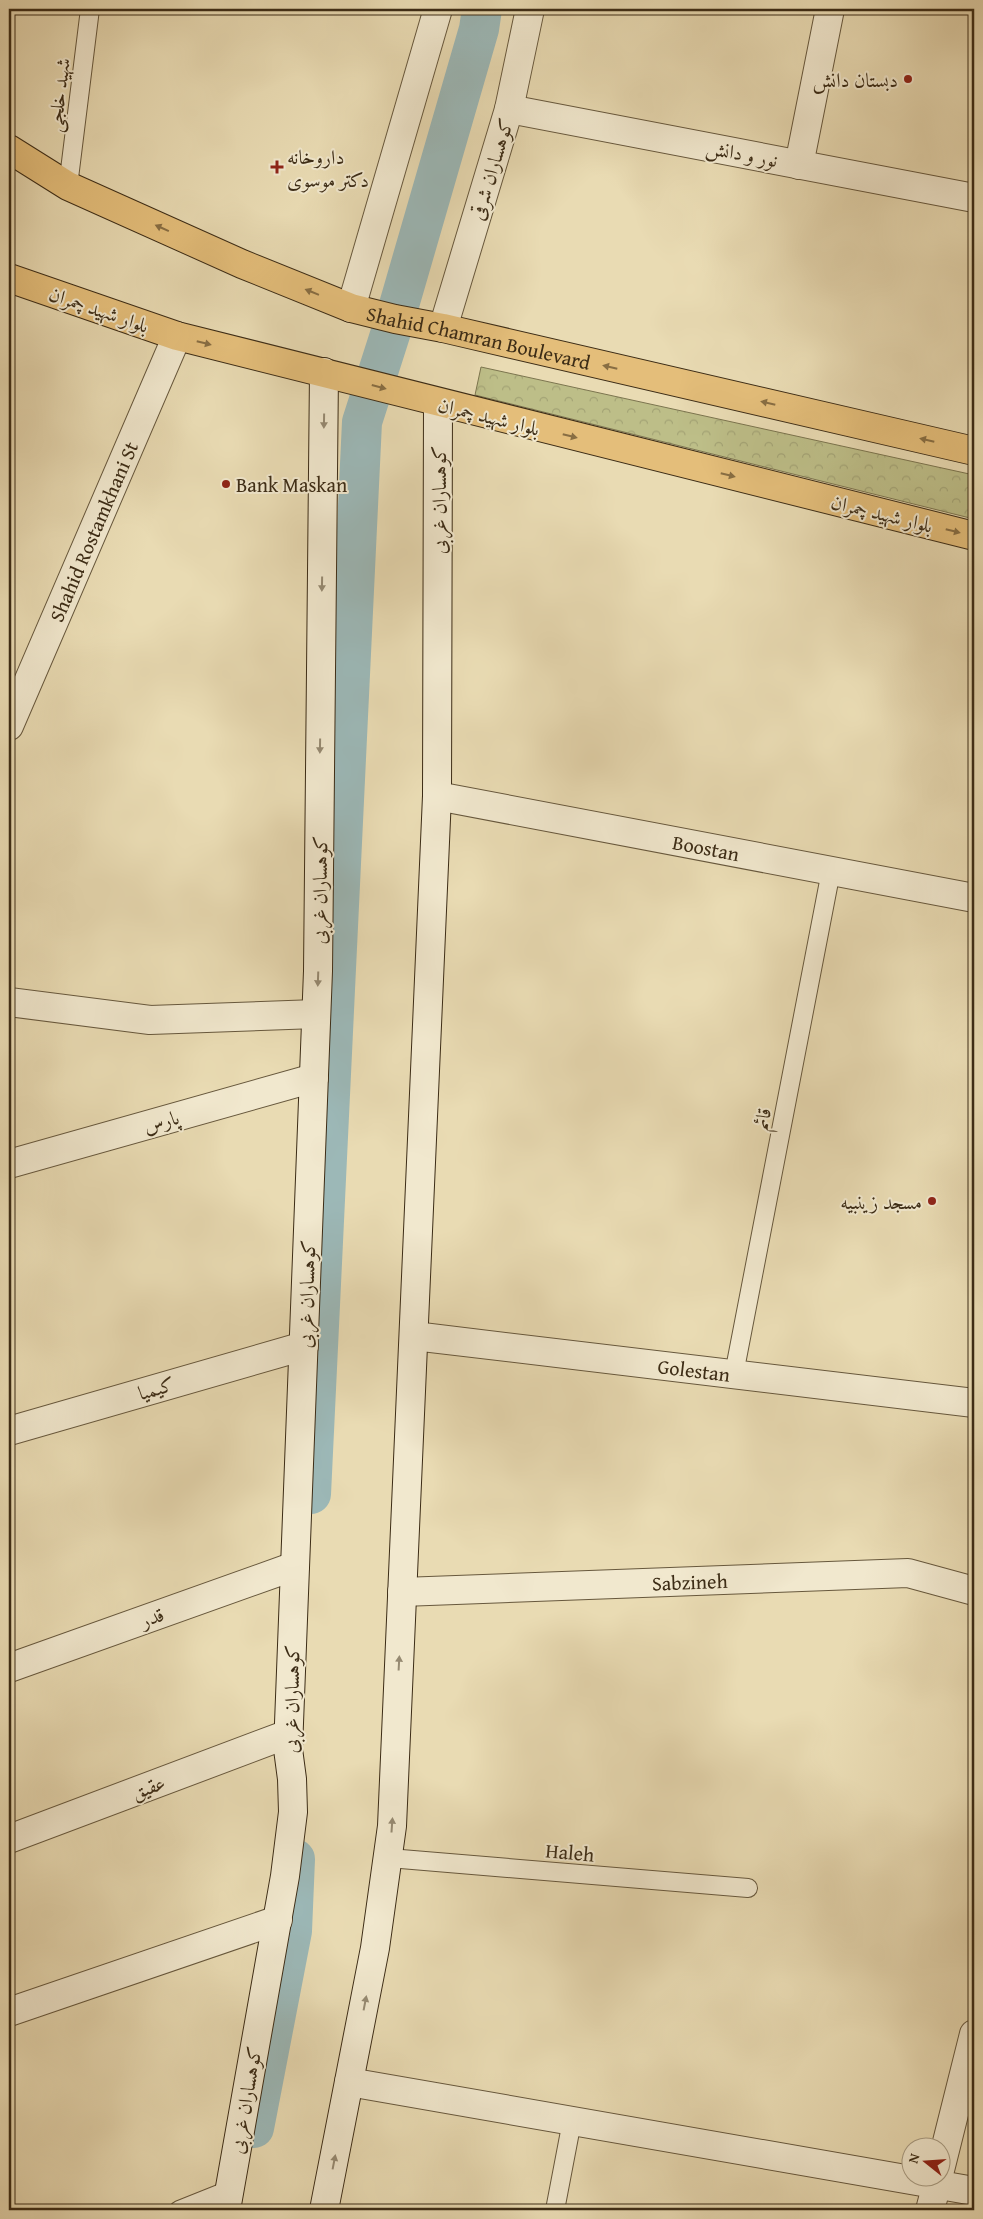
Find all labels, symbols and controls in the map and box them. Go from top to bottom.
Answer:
street label: شهید خلجی [39,56,77,134]
place label: دبستان دانش [813,65,898,94]
marker: دبستان دانش [902,73,914,85]
street label: کوهساران شرقی [462,114,520,224]
street label: نور و دانش [704,132,781,174]
place label: داروخانه دکتر موسوی [287,142,369,194]
marker: داروخانه دکتر موسوی [271,161,283,173]
one-way arrow [155,224,169,232]
street label: بلوار شهید چمران [45,278,153,340]
one-way arrow [304,288,319,296]
street label: Shahid Chamran Boulevard [364,298,594,376]
one-way arrow [197,339,212,347]
one-way arrow [603,363,618,371]
one-way arrow [371,383,386,391]
street label: بلوار شهید چمران [435,389,543,443]
one-way arrow [761,399,776,407]
one-way arrow [319,413,327,429]
one-way arrow [563,432,578,440]
one-way arrow [919,436,934,444]
street label: Shahid Rostamkhani St [41,437,145,626]
street label: کوهساران غربی [424,446,454,554]
place label: Bank Maskan [236,470,347,499]
one-way arrow [720,471,735,479]
marker: Bank Maskan [220,478,232,490]
street label: بلوار شهید چمران [828,486,936,540]
one-way arrow [946,527,961,535]
one-way arrow [318,576,326,592]
one-way arrow [316,738,324,754]
street label: Boostan [670,827,742,868]
street label: کوهساران غربی [304,835,335,945]
one-way arrow [313,971,321,987]
street label: پارس [140,1102,184,1141]
street label: قائم [746,1105,782,1134]
place label: مسجد زینبیه [840,1187,922,1216]
marker: مسجد زینبیه [926,1195,938,1207]
street label: کوهساران غربی [290,1239,323,1349]
street label: Golestan [656,1351,732,1388]
street label: کیمیا [134,1369,178,1407]
street label: Sabzineh [651,1565,728,1597]
street label: قدر [134,1599,168,1635]
street label: کوهساران غربی [276,1644,307,1754]
one-way arrow [395,1654,403,1670]
street label: عقیق [127,1767,169,1807]
one-way arrow [388,1817,396,1833]
street label: Haleh [544,1835,596,1869]
one-way arrow [361,1994,369,2010]
street label: کوهساران غربی [221,2044,270,2156]
north arrow [900,2136,950,2186]
text: N [903,2150,925,2166]
one-way arrow [330,2154,338,2170]

